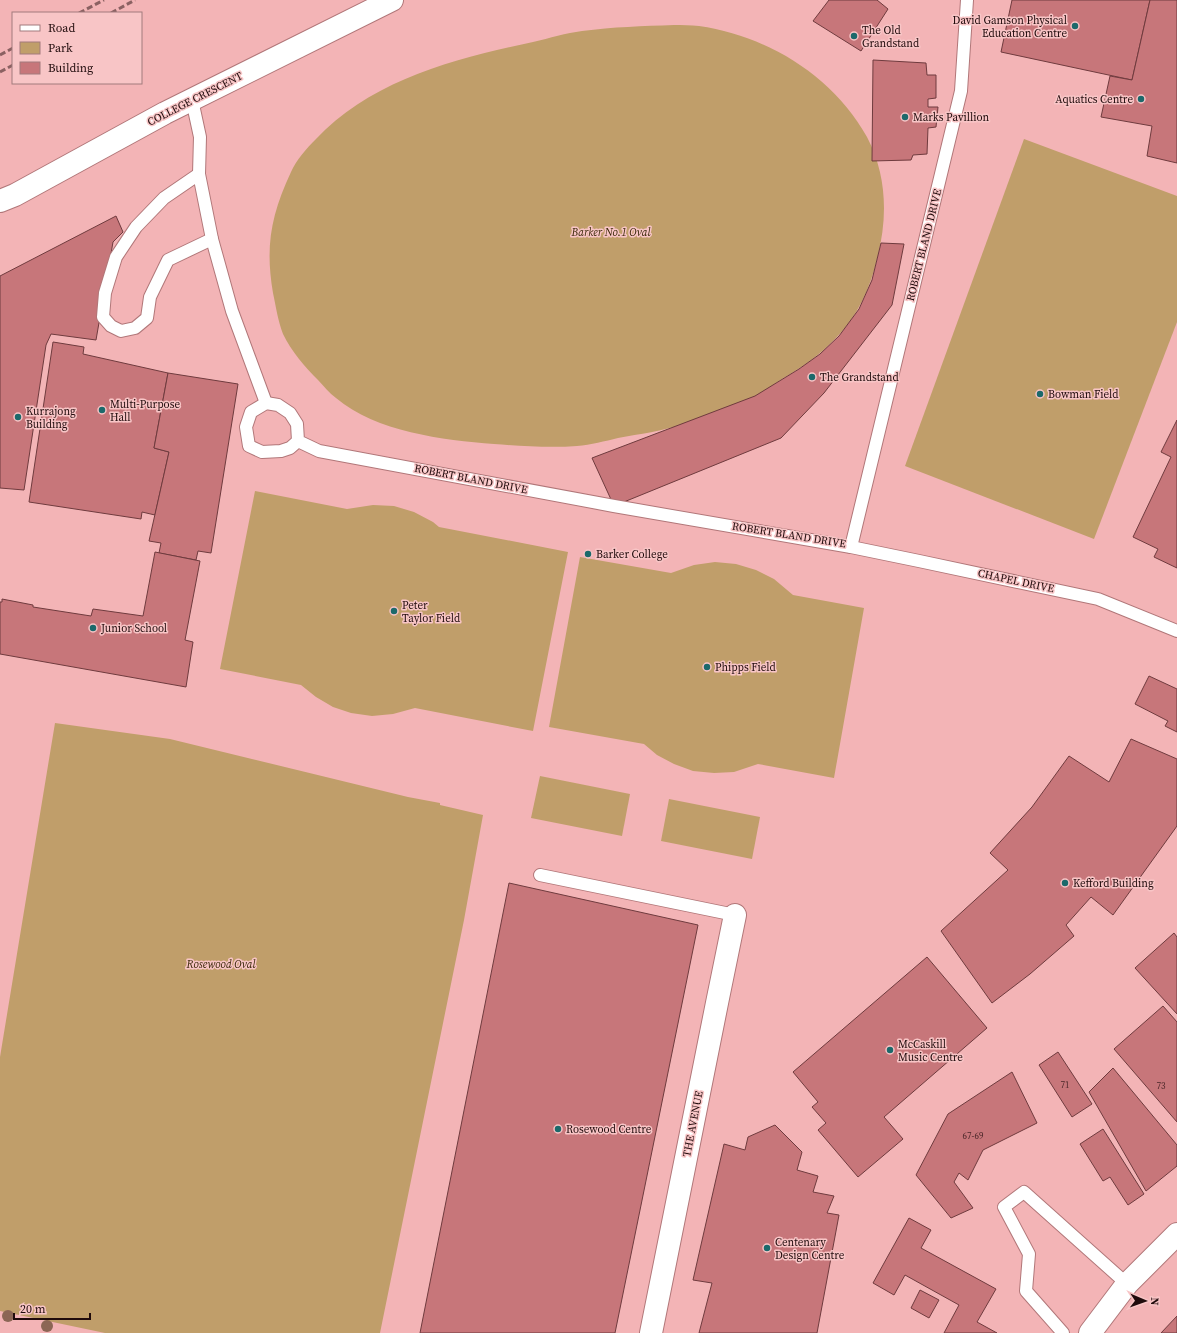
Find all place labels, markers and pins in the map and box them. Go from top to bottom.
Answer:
place label: David Gamson Physical Education Centre [953,13,1067,41]
marker: David Gamson Physical Education Centre [1070,21,1080,31]
place label: The Old Grandstand [862,23,920,51]
marker: The Old Grandstand [849,31,859,41]
place label: Aquatics Centre [1055,92,1133,107]
marker: Aquatics Centre [1136,94,1146,104]
place label: Marks Pavillion [913,110,990,125]
marker: Marks Pavillion [900,112,910,122]
place label: The Grandstand [820,370,899,385]
marker: The Grandstand [807,372,817,382]
place label: Bowman Field [1048,387,1119,402]
marker: Bowman Field [1035,389,1045,399]
place label: Multi-Purpose Hall [110,397,180,425]
place label: Kurrajong Building [26,404,76,432]
marker: Multi-Purpose Hall [97,405,107,415]
marker: Kurrajong Building [13,412,23,422]
place label: Barker College [596,547,668,562]
marker: Barker College [583,549,593,559]
place label: Peter Taylor Field [402,598,461,626]
marker: Peter Taylor Field [389,606,399,616]
place label: Junior School [100,621,167,636]
marker: Junior School [88,623,98,633]
place label: Phipps Field [715,660,777,675]
marker: Phipps Field [702,662,712,672]
place label: Kefford Building [1073,876,1154,891]
marker: Kefford Building [1060,878,1070,888]
place label: McCaskill Music Centre [898,1037,963,1065]
marker: McCaskill Music Centre [885,1045,895,1055]
place label: Rosewood Centre [566,1122,652,1137]
marker: Rosewood Centre [553,1124,563,1134]
place label: Centenary Design Centre [775,1235,845,1263]
marker: Centenary Design Centre [762,1243,772,1253]

